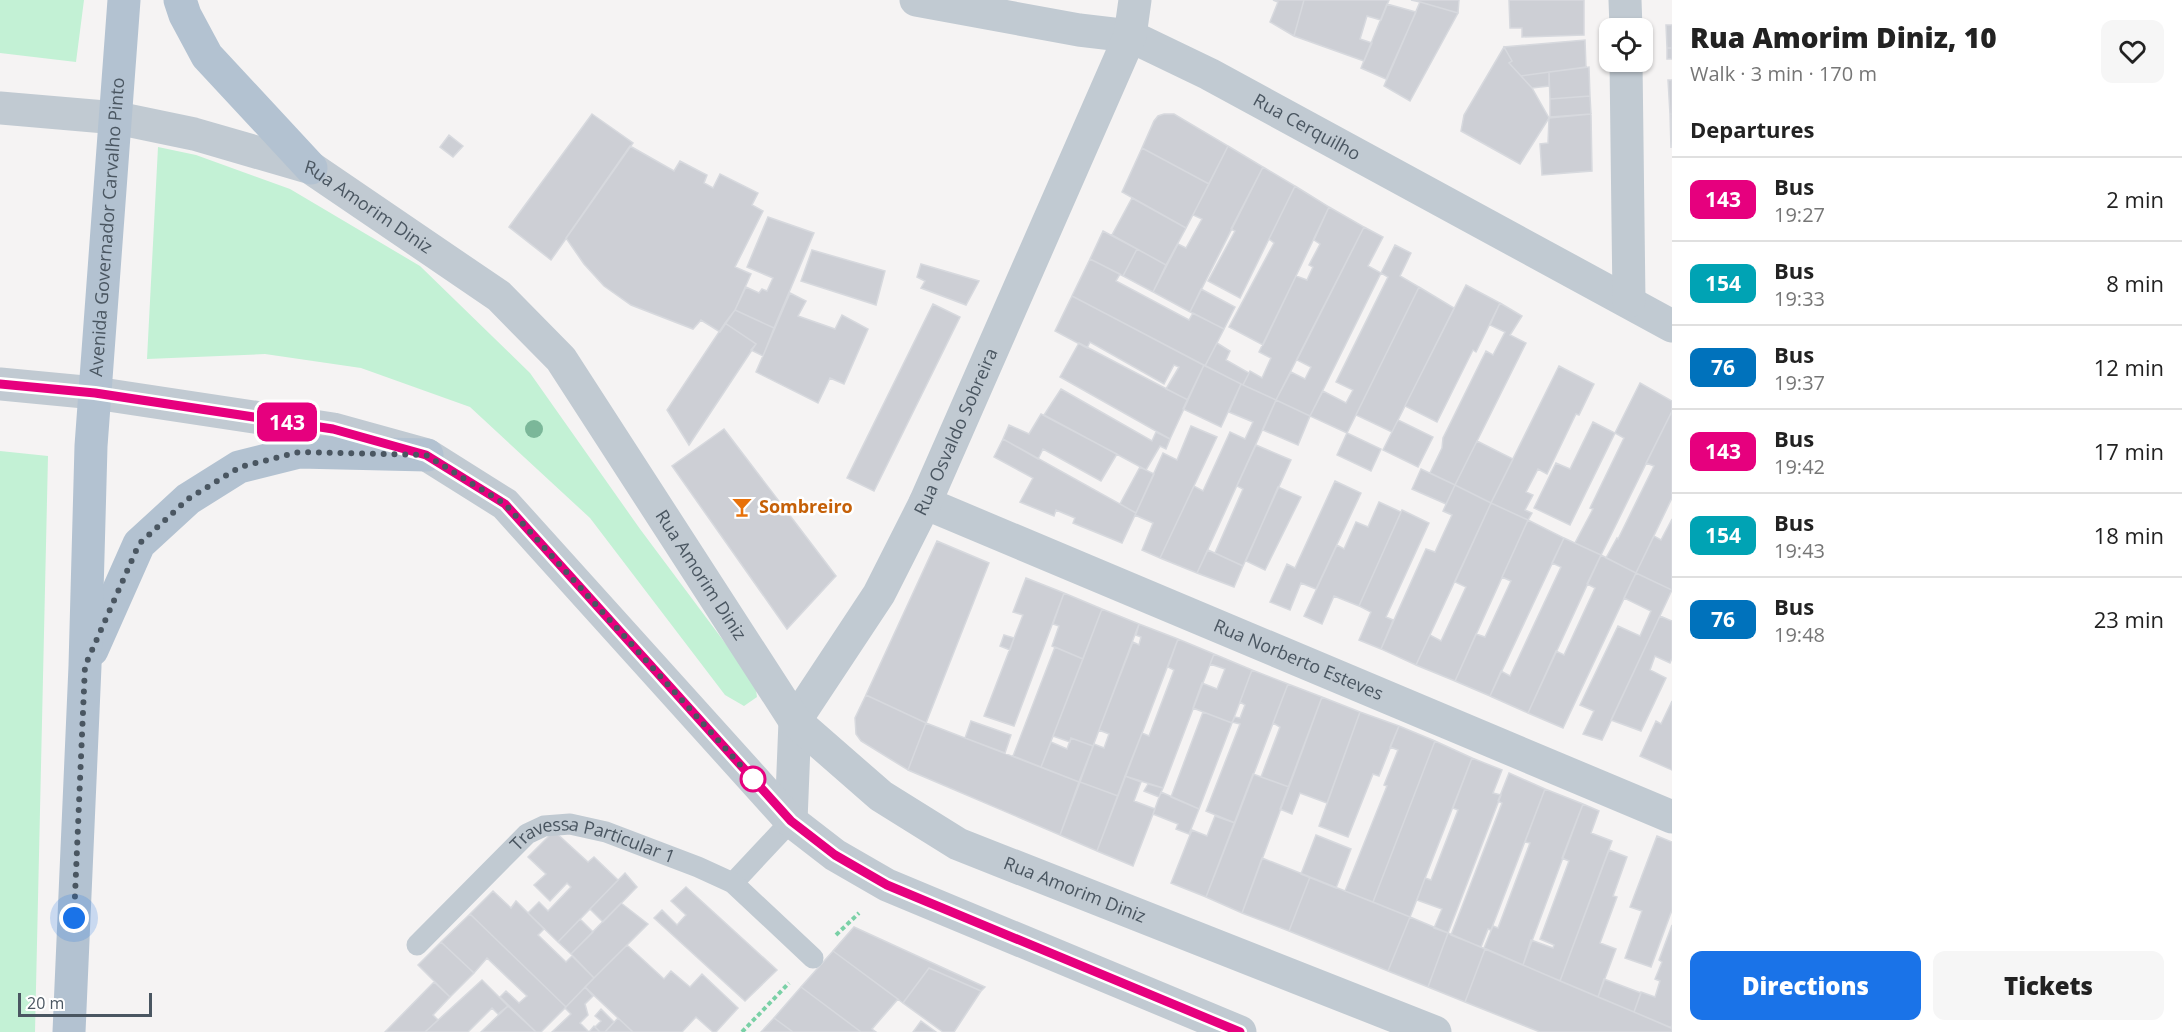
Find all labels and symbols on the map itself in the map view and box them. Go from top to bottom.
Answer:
street label: Avenida Governador Carvalho Pinto [83,77,129,377]
street label: Rua Cerquilho [1249,87,1365,165]
street label: Rua Amorim Diniz [302,154,438,258]
street label: Rua Osvaldo Sobreira [908,344,1003,519]
line badge: 143 [252,402,322,442]
place label: Sombreiro [759,494,853,518]
bar icon: Sombreiro [730,495,754,519]
street label: Rua Amorim Diniz [651,505,752,644]
street label: Rua Norberto Esteves [1210,613,1387,705]
unlabelled marker [740,766,766,792]
text: Travessa Particular 1 [504,811,679,868]
street label: Travessa Particular 1 [507,843,681,871]
street label: Rua Amorim Diniz [1001,850,1149,928]
your location [59,903,89,933]
scale bar [18,990,152,1018]

